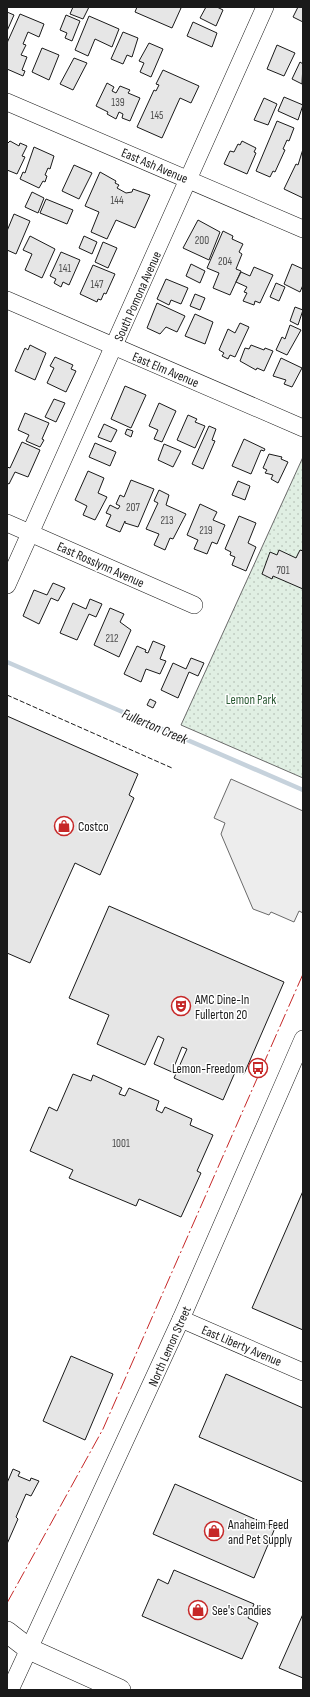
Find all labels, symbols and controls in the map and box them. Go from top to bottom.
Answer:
house number: 139 [111,96,125,109]
house number: 145 [151,109,163,122]
street label: East Ash Avenue [119,145,190,187]
house number: 144 [110,194,124,207]
house number: 200 [195,234,209,247]
street label: South Pomona Avenue [111,249,165,344]
house number: 204 [218,255,232,268]
house number: 141 [59,262,71,275]
house number: 147 [91,278,104,291]
street label: East Elm Avenue [130,349,201,391]
house number: 207 [126,501,141,514]
house number: 213 [160,514,174,527]
house number: 219 [199,524,213,537]
street label: East Rosslynn Avenue [55,539,147,591]
house number: 701 [276,564,290,577]
house number: 212 [105,632,119,645]
park label: Lemon Park [226,692,276,708]
water label: Fullerton Creek [119,705,191,748]
shop icon: Costco [53,815,75,837]
place label: Costco [78,819,109,835]
place label: AMC Dine-In Fullerton 20 [194,992,249,1023]
theatre icon: AMC Dine-In Fullerton 20 [170,995,192,1017]
bus stop icon: Lemon-Freedom [247,1057,269,1079]
place label: Lemon-Freedom [172,1061,244,1077]
house number: 1001 [112,1137,130,1150]
street label: North Lemon Street [145,1304,195,1389]
street label: East Liberty Avenue [199,1322,284,1370]
place label: Anaheim Feed and Pet Supply [227,1517,292,1548]
shop icon: Anaheim Feed and Pet Supply [203,1520,225,1542]
shop icon: See's Candies [187,1599,209,1621]
place label: See's Candies [212,1603,272,1619]

